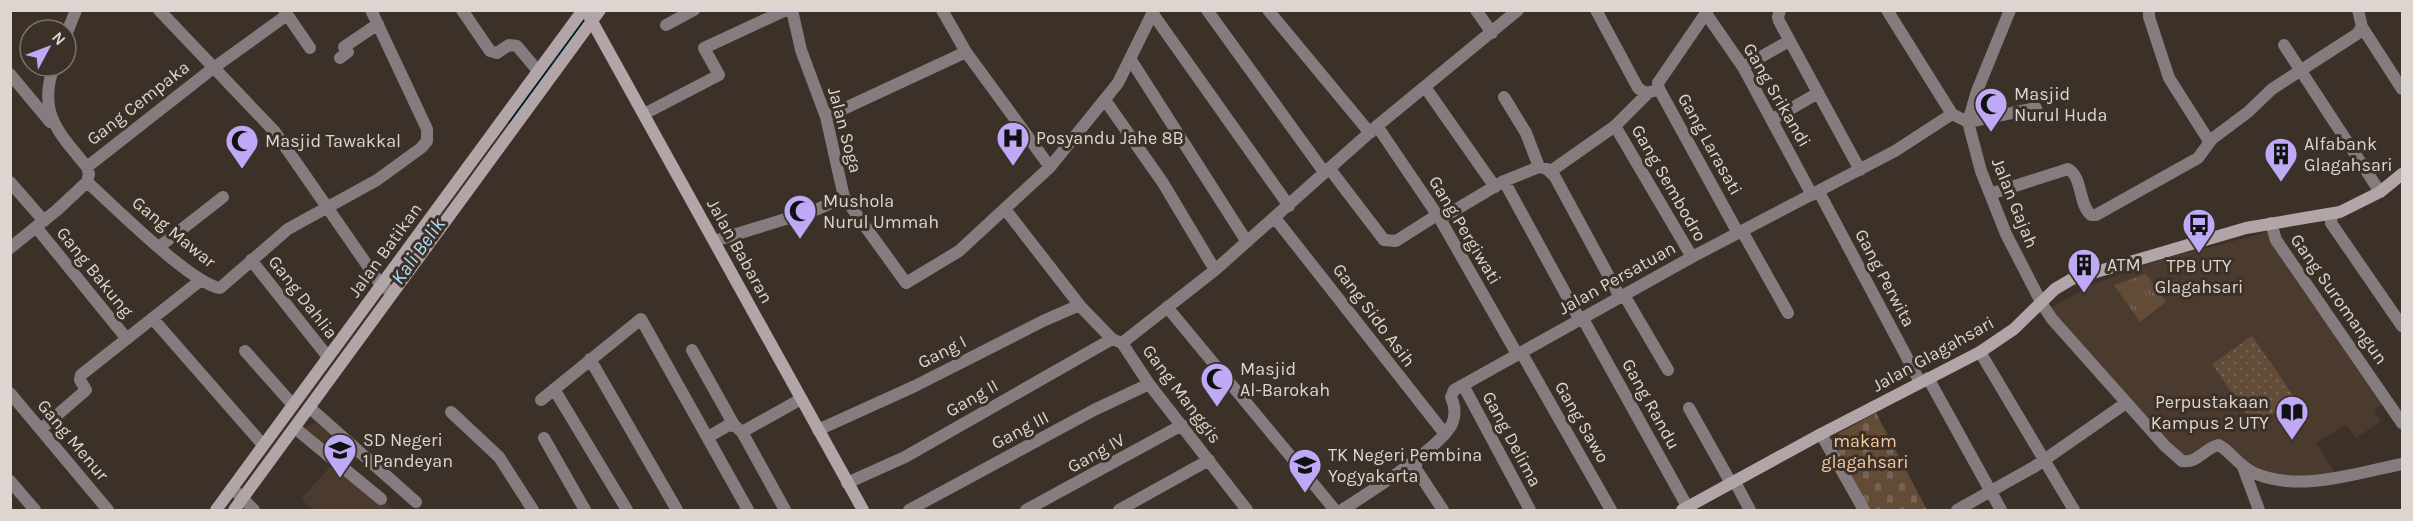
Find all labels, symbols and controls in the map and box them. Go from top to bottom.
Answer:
north arrow [18,18,78,78]
text: N [48,28,70,49]
street label: Gang Srikandi [1738,39,1816,151]
street label: Gang Cempaka [82,56,194,150]
place label: Masjid Nurul Huda [2014,83,2107,126]
street label: Jalan Soga [823,85,867,175]
mosque icon: Masjid Nurul Huda [1973,86,2009,133]
street label: Gang Larasati [1673,89,1747,199]
hospital icon: Posyandu Jahe 8B [995,120,1031,167]
street label: Gang Sembodro [1627,121,1711,245]
mosque icon: Masjid Tawakkal [224,123,260,170]
place label: Posyandu Jahe 8B [1036,127,1184,149]
place label: Masjid Tawakkal [265,130,401,152]
place label: Alfabank Glagahsari [2304,133,2393,176]
building icon: Alfabank Glagahsari [2263,136,2299,183]
street label: Jalan Gajah [1987,155,2043,251]
street label: Gang Pergiwati [1424,172,1506,288]
place label: Mushola Nurul Ummah [823,190,939,233]
street label: Gang Mawar [128,192,221,273]
mosque icon: Mushola Nurul Ummah [782,193,818,240]
street label: Jalan Babaran [702,195,778,307]
street label: Jalan Batikan [343,198,427,302]
bus stop icon: TPB UTY Glagahsari [2181,207,2217,254]
water label: Kali Belik [386,213,450,289]
street label: Gang Bakung [52,222,138,322]
street label: Gang Perwita [1850,225,1920,331]
street label: Gang Suromangun [2286,229,2392,369]
street label: Jalan Persatuan [1554,237,1680,319]
building icon: ATM [2066,247,2102,294]
street label: Gang Dahlia [264,251,342,343]
place label: ATM [2107,254,2141,276]
place label: TPB UTY Glagahsari [2155,255,2243,298]
street label: Gang Sido Asih [1328,259,1420,371]
street label: Jalan Glagahsari [1868,311,1998,397]
street label: Gang I [914,330,970,374]
street label: Gang Manggis [1138,340,1226,448]
street label: Gang Randu [1617,355,1685,453]
place label: Masjid Al-Barokah [1240,358,1330,401]
mosque icon: Masjid Al-Barokah [1199,361,1235,408]
street label: Gang II [942,374,1002,422]
street label: Gang Sawo [1550,377,1614,467]
street label: Gang Delima [1478,387,1546,491]
place label: Perpustakaan Kampus 2 UTY [2151,391,2269,434]
library icon: Perpustakaan Kampus 2 UTY [2274,394,2310,441]
street label: Gang Menur [33,395,114,486]
street label: Gang III [987,406,1053,454]
street label: Gang IV [1064,428,1128,478]
place label: SD Negeri 1 Pandeyan [363,429,453,472]
park label: makam glagahsari [1821,430,1909,473]
school or university icon: SD Negeri 1 Pandeyan [322,432,358,479]
place label: TK Negeri Pembina Yogyakarta [1328,444,1482,487]
school or university icon: TK Negeri Pembina Yogyakarta [1287,447,1323,494]

